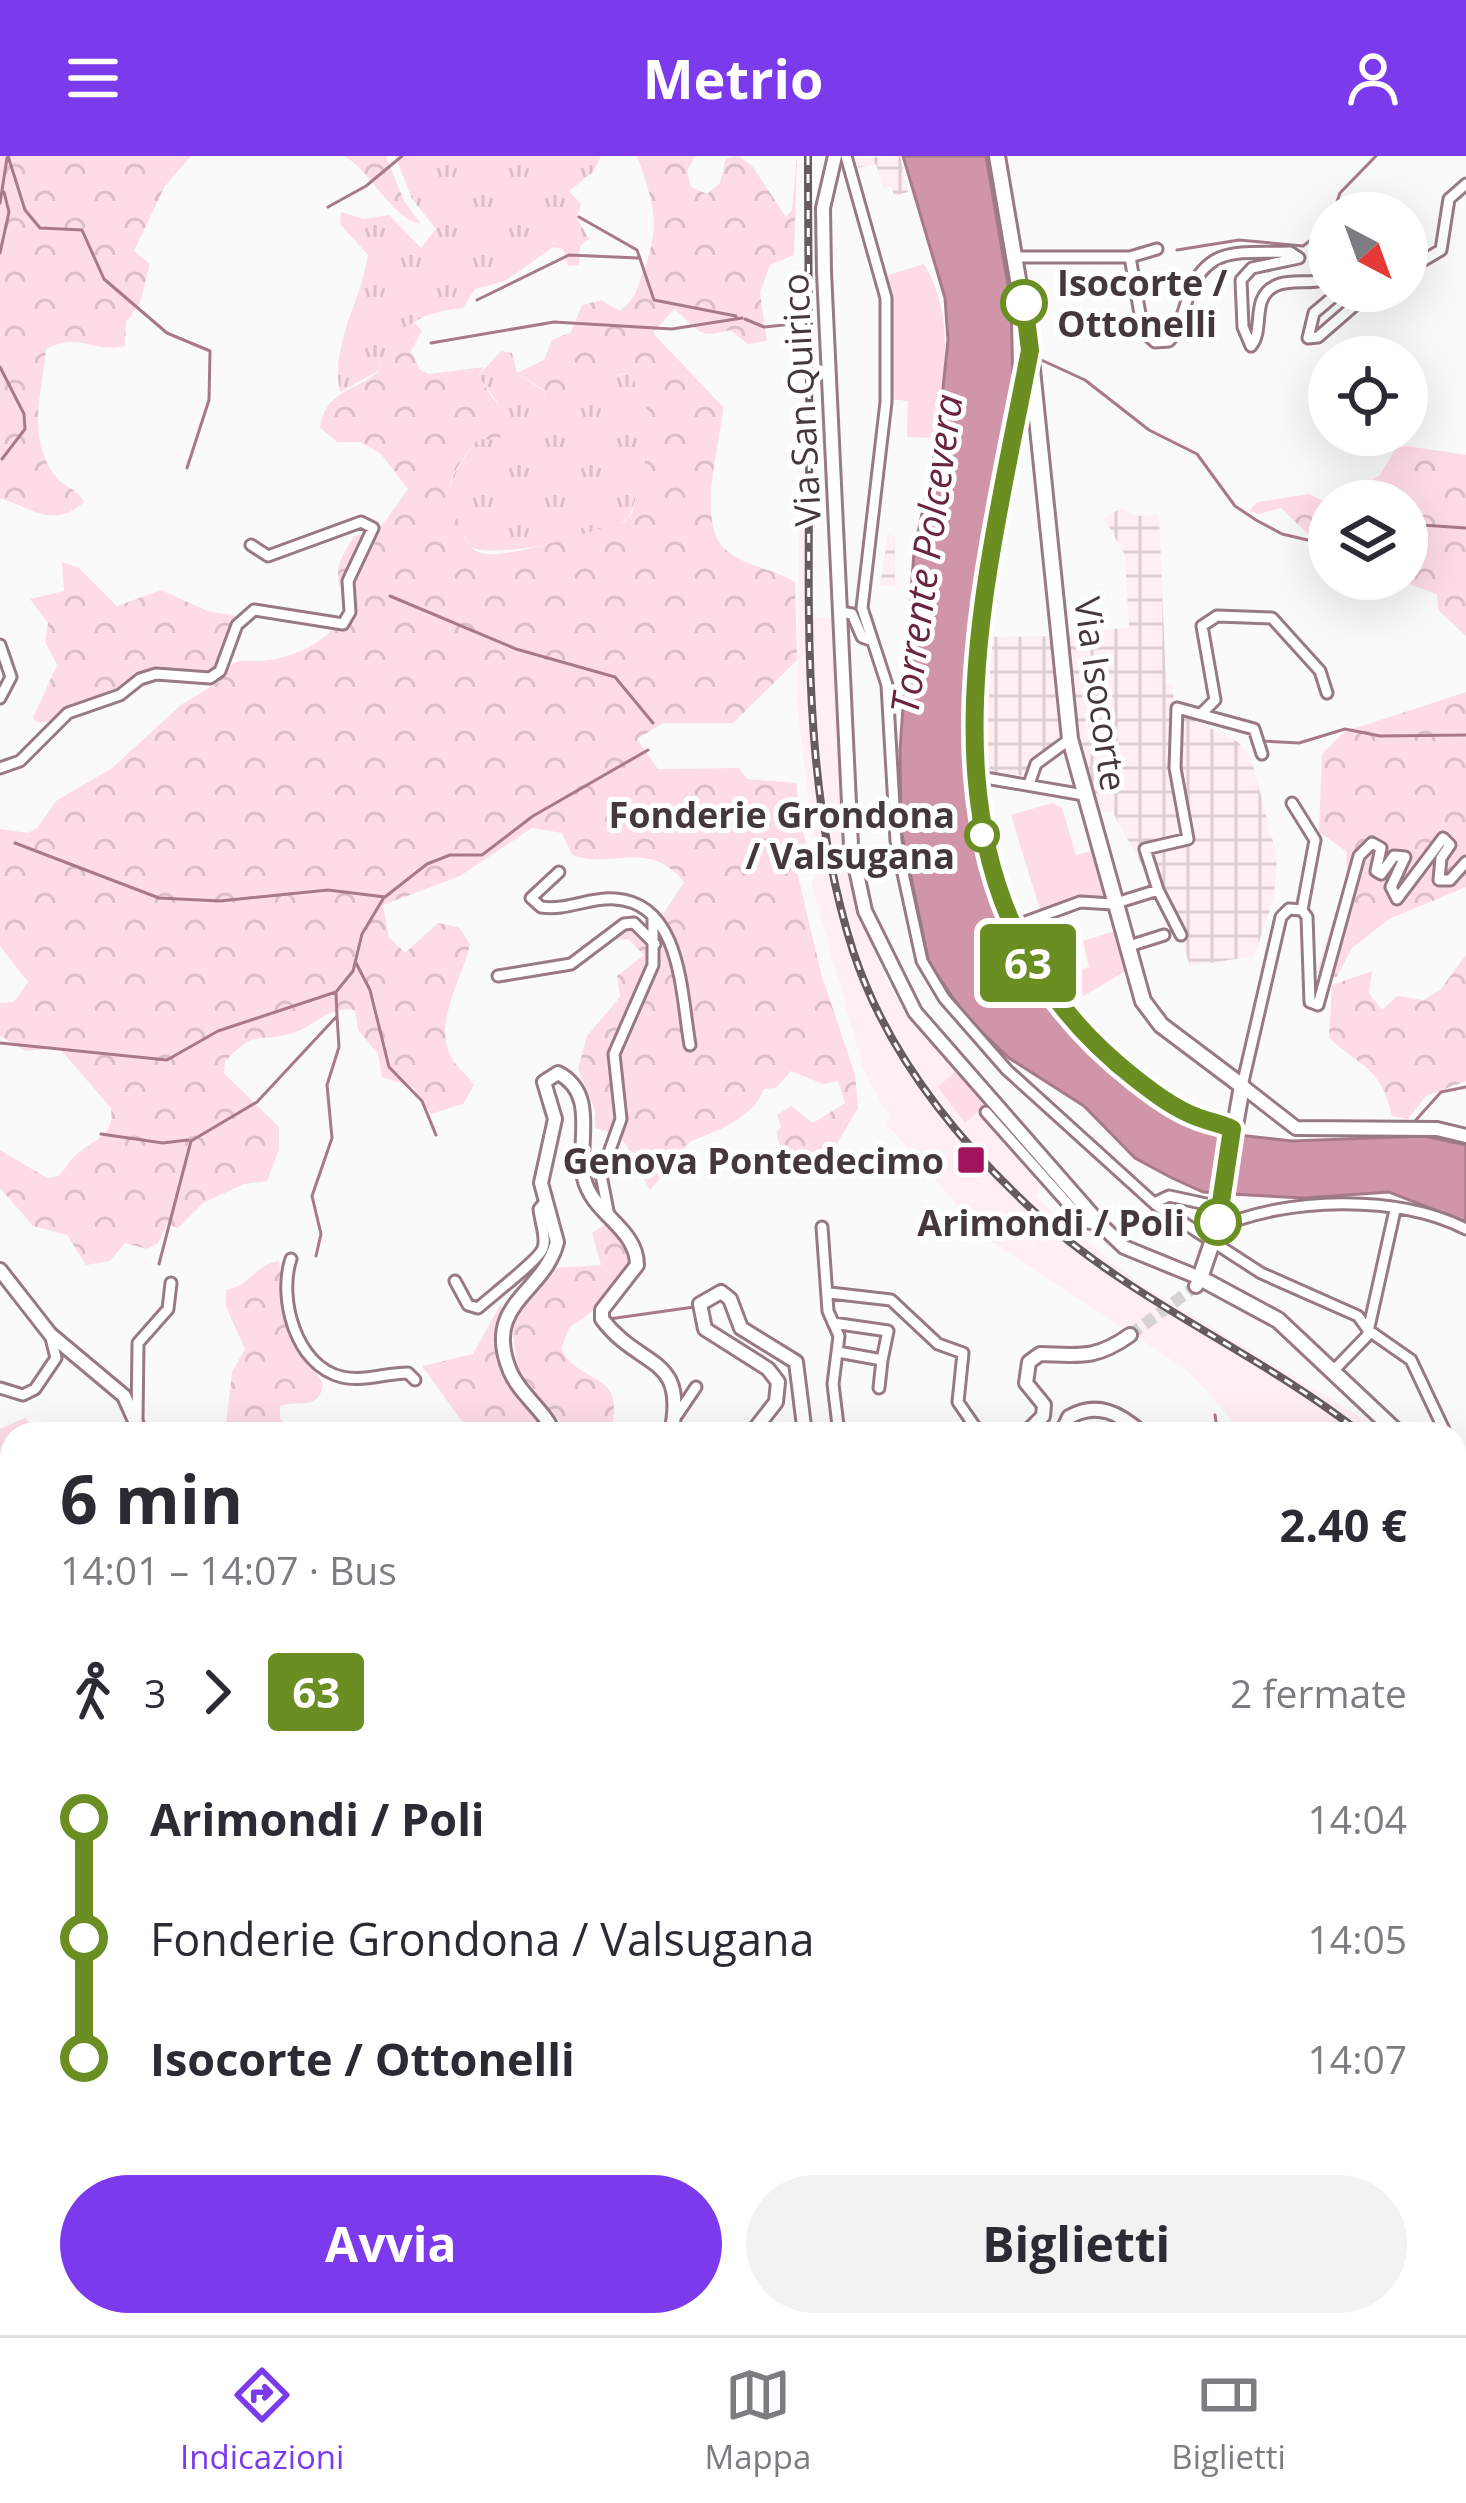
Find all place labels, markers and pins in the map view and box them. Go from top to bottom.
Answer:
place label: Isocorte / Ottonelli [1057,258,1227,348]
marker: Isocorte / Ottonelli [1002,281,1046,325]
place label: Fonderie Grondona / Valsugana [608,790,955,880]
marker: Fonderie Grondona / Valsugana [966,819,998,851]
place label: Genova Pontedecimo [563,1136,944,1185]
marker: Genova Pontedecimo [955,1144,987,1176]
place label: Arimondi / Poli [917,1198,1185,1247]
marker: Arimondi / Poli [1196,1200,1240,1244]

